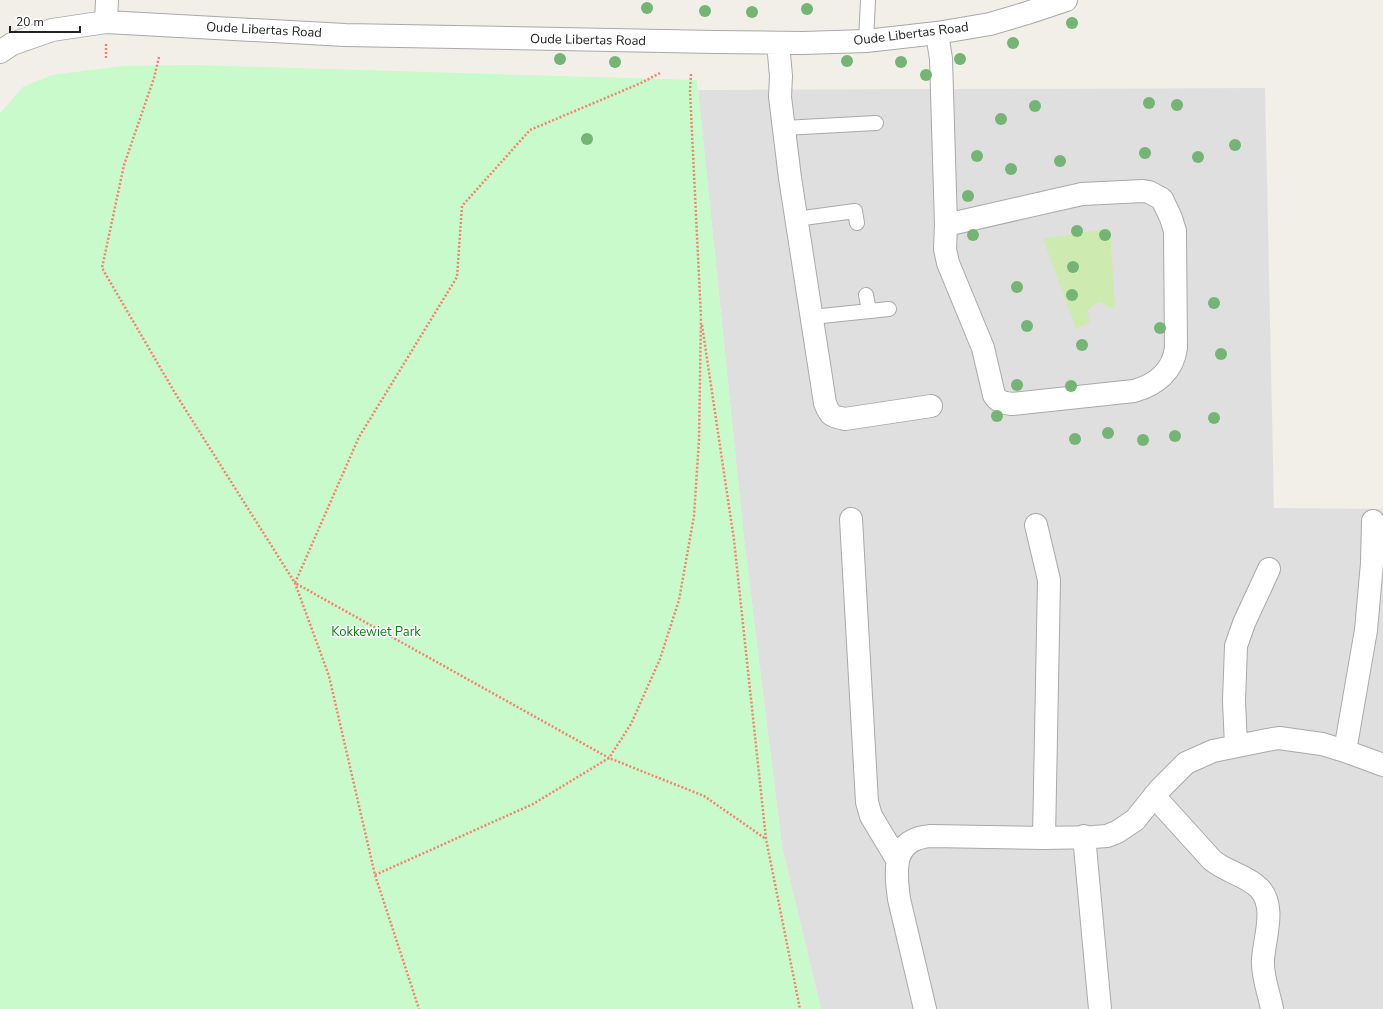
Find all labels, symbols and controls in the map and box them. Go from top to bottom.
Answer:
scale bar [10,8,80,34]
text: 20 m [16,14,44,30]
street label: Oude Libertas Road [206,18,322,42]
street label: Oude Libertas Road [852,18,970,50]
street label: Oude Libertas Road [530,30,646,50]
park label: Kokkewiet Park [331,623,421,641]

